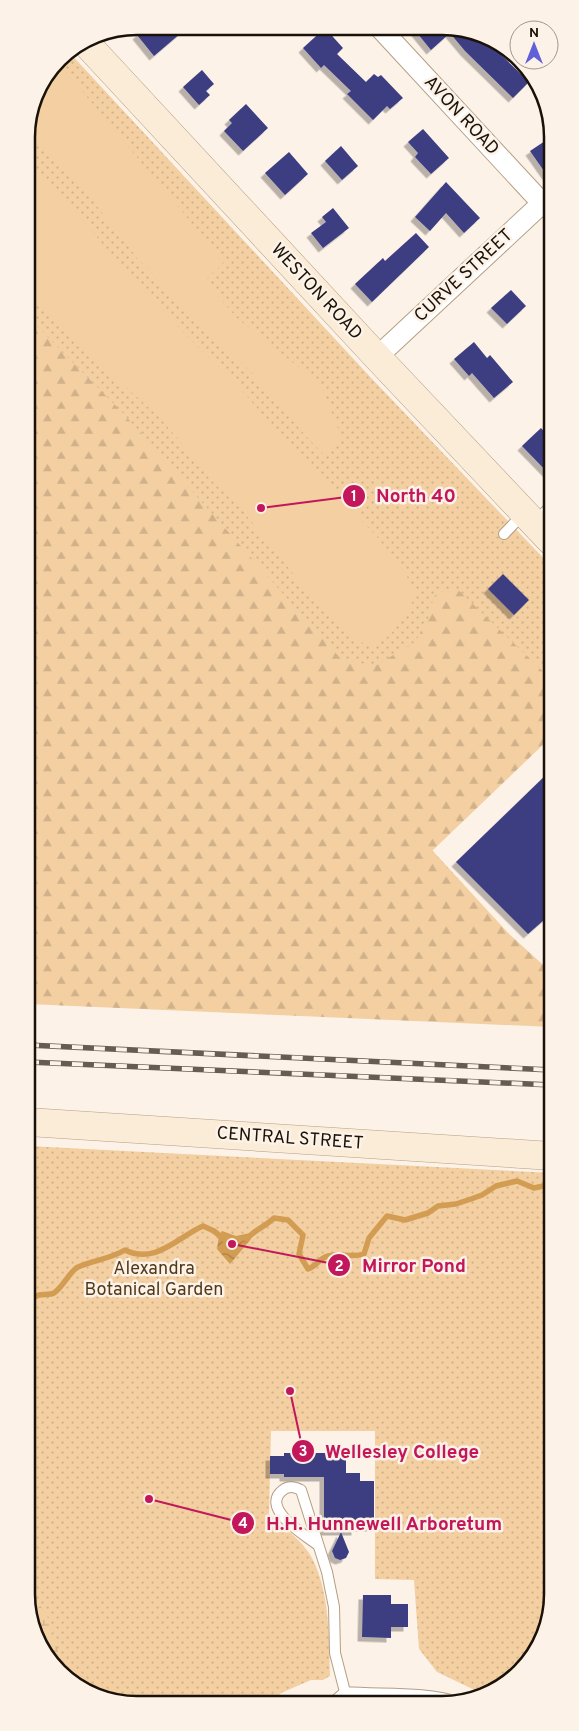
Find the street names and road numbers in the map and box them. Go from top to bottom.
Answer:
street label: AVON ROAD [418,71,504,161]
street label: CURVE STREET [410,224,518,328]
street label: WESTON ROAD [265,239,367,345]
street label: CENTRAL STREET [216,1122,364,1156]

